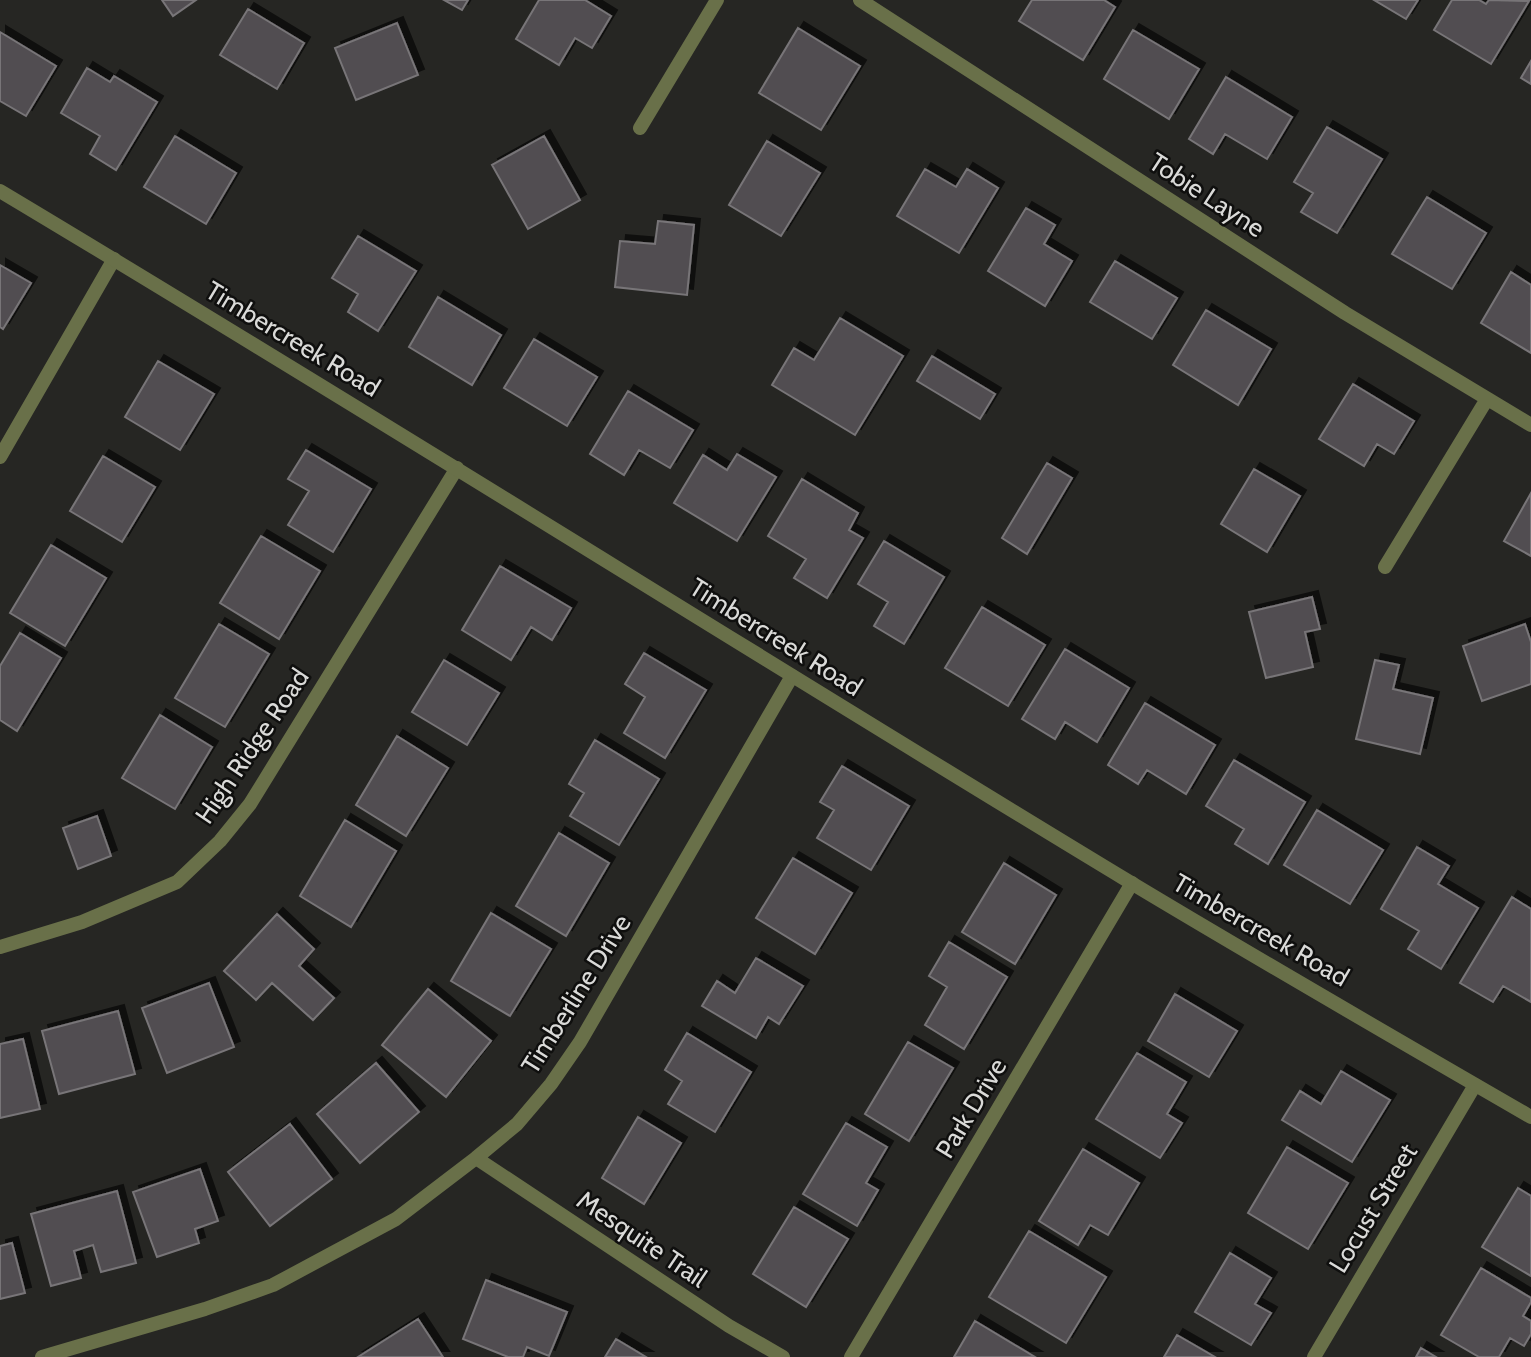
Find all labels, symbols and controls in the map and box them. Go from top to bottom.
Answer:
street label: Tobie Layne [1143,146,1271,244]
street label: Timbercreek Road [200,274,386,404]
street label: Timbercreek Road [684,571,868,703]
street label: High Ridge Road [188,662,316,830]
street label: Timbercreek Road [1167,867,1355,993]
street label: Timberline Drive [514,909,638,1079]
street label: Park Drive [929,1052,1013,1164]
street label: Locust Street [1322,1138,1424,1278]
street label: Mesquite Trail [571,1184,713,1294]

